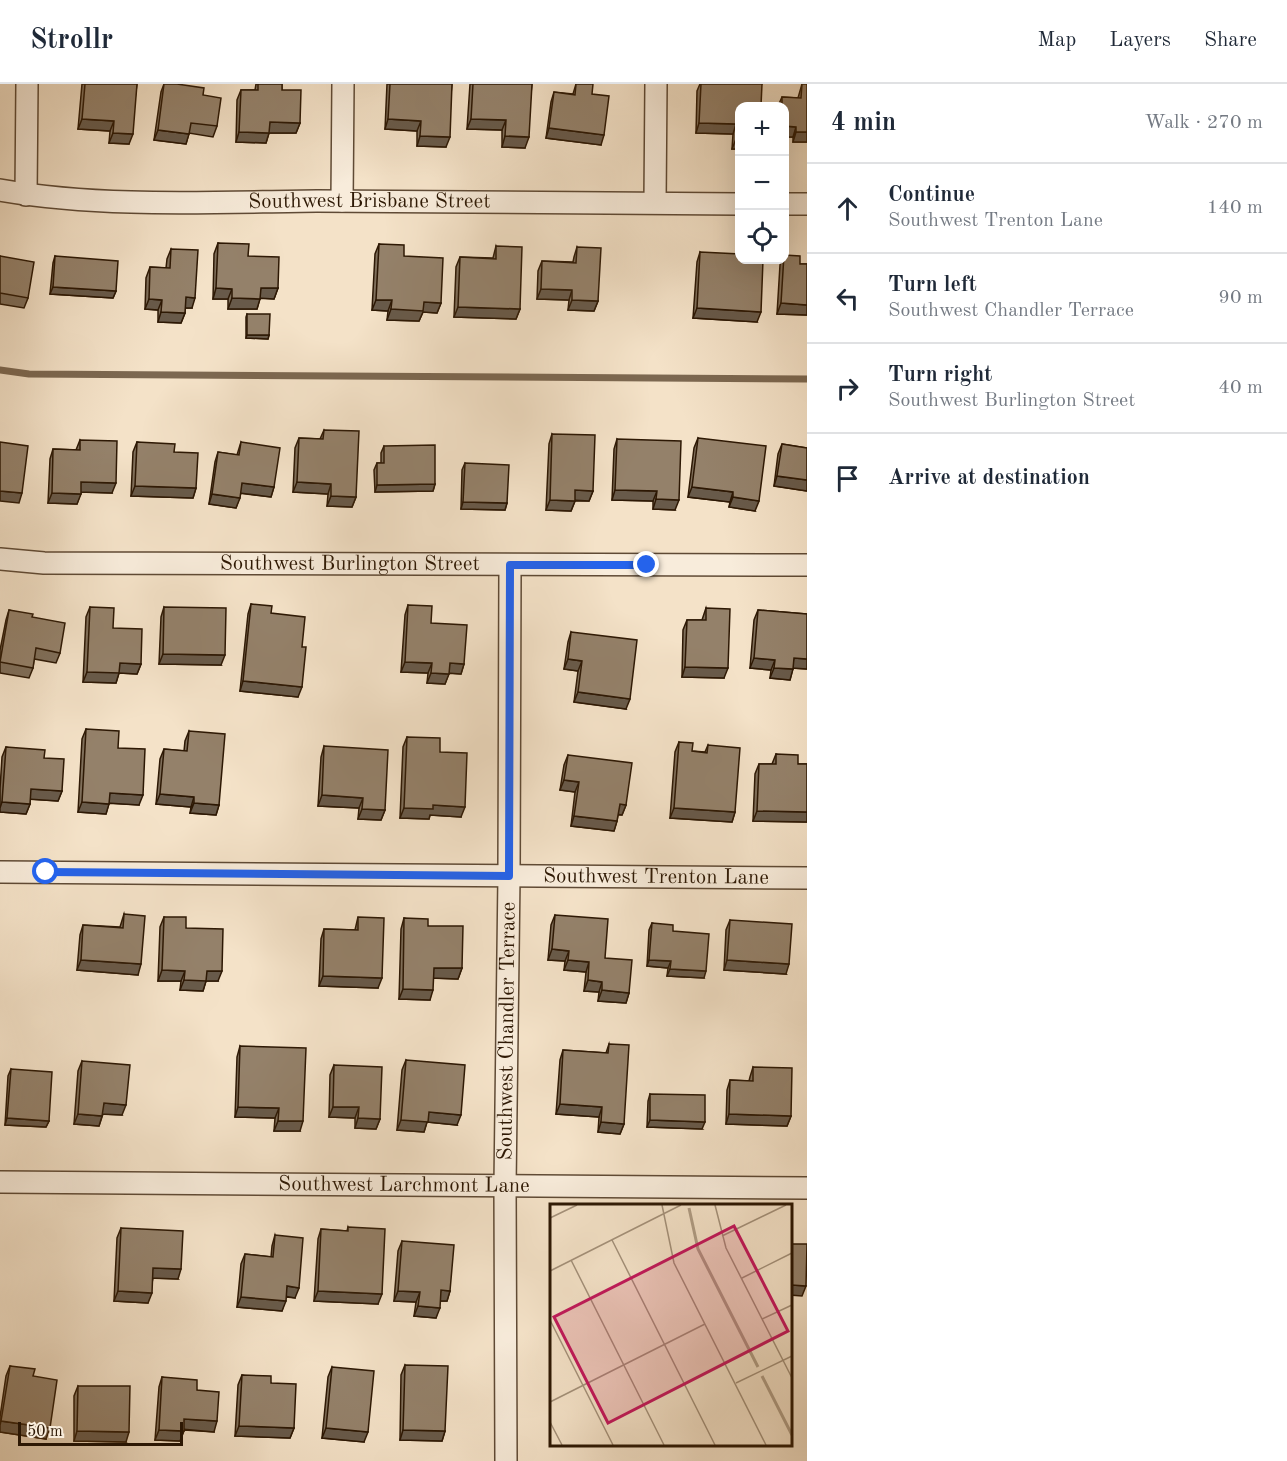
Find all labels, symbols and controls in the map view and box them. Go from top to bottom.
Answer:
text: Strollr [30,27,113,55]
text: Map [1037,30,1076,51]
text: Layers [1109,30,1171,51]
text: Share [1204,30,1257,51]
map controls [735,102,789,264]
button: + [735,102,789,156]
text: 4 min [831,110,896,136]
text: Walk · 270 m [1144,113,1263,133]
button: − [735,156,789,210]
text: Continue [888,184,975,206]
street label: Southwest Brisbane Street [248,190,491,213]
icon: ahead [831,192,864,225]
text: 140 m [1207,198,1263,218]
button: locate [735,210,789,264]
text: Southwest Trenton Lane [888,211,1103,231]
text: Turn left [888,274,977,296]
icon: left [831,282,864,315]
text: 90 m [1218,288,1263,308]
text: Southwest Chandler Terrace [888,301,1134,321]
text: Turn right [888,364,992,386]
icon: right [831,372,864,405]
text: 40 m [1218,378,1263,398]
text: Southwest Burlington Street [888,391,1135,411]
icon: arrive [831,462,864,495]
text: Arrive at destination [888,467,1090,489]
route end [633,551,659,577]
street label: Southwest Burlington Street [220,553,480,575]
route start [32,858,58,884]
street label: Southwest Trenton Lane [543,866,769,888]
street label: Southwest Chandler Terrace [495,902,519,1160]
street label: Southwest Larchmont Lane [278,1174,530,1196]
inset map [550,1204,792,1446]
scale bar [18,1419,183,1446]
text: 50 m [27,1424,63,1440]

